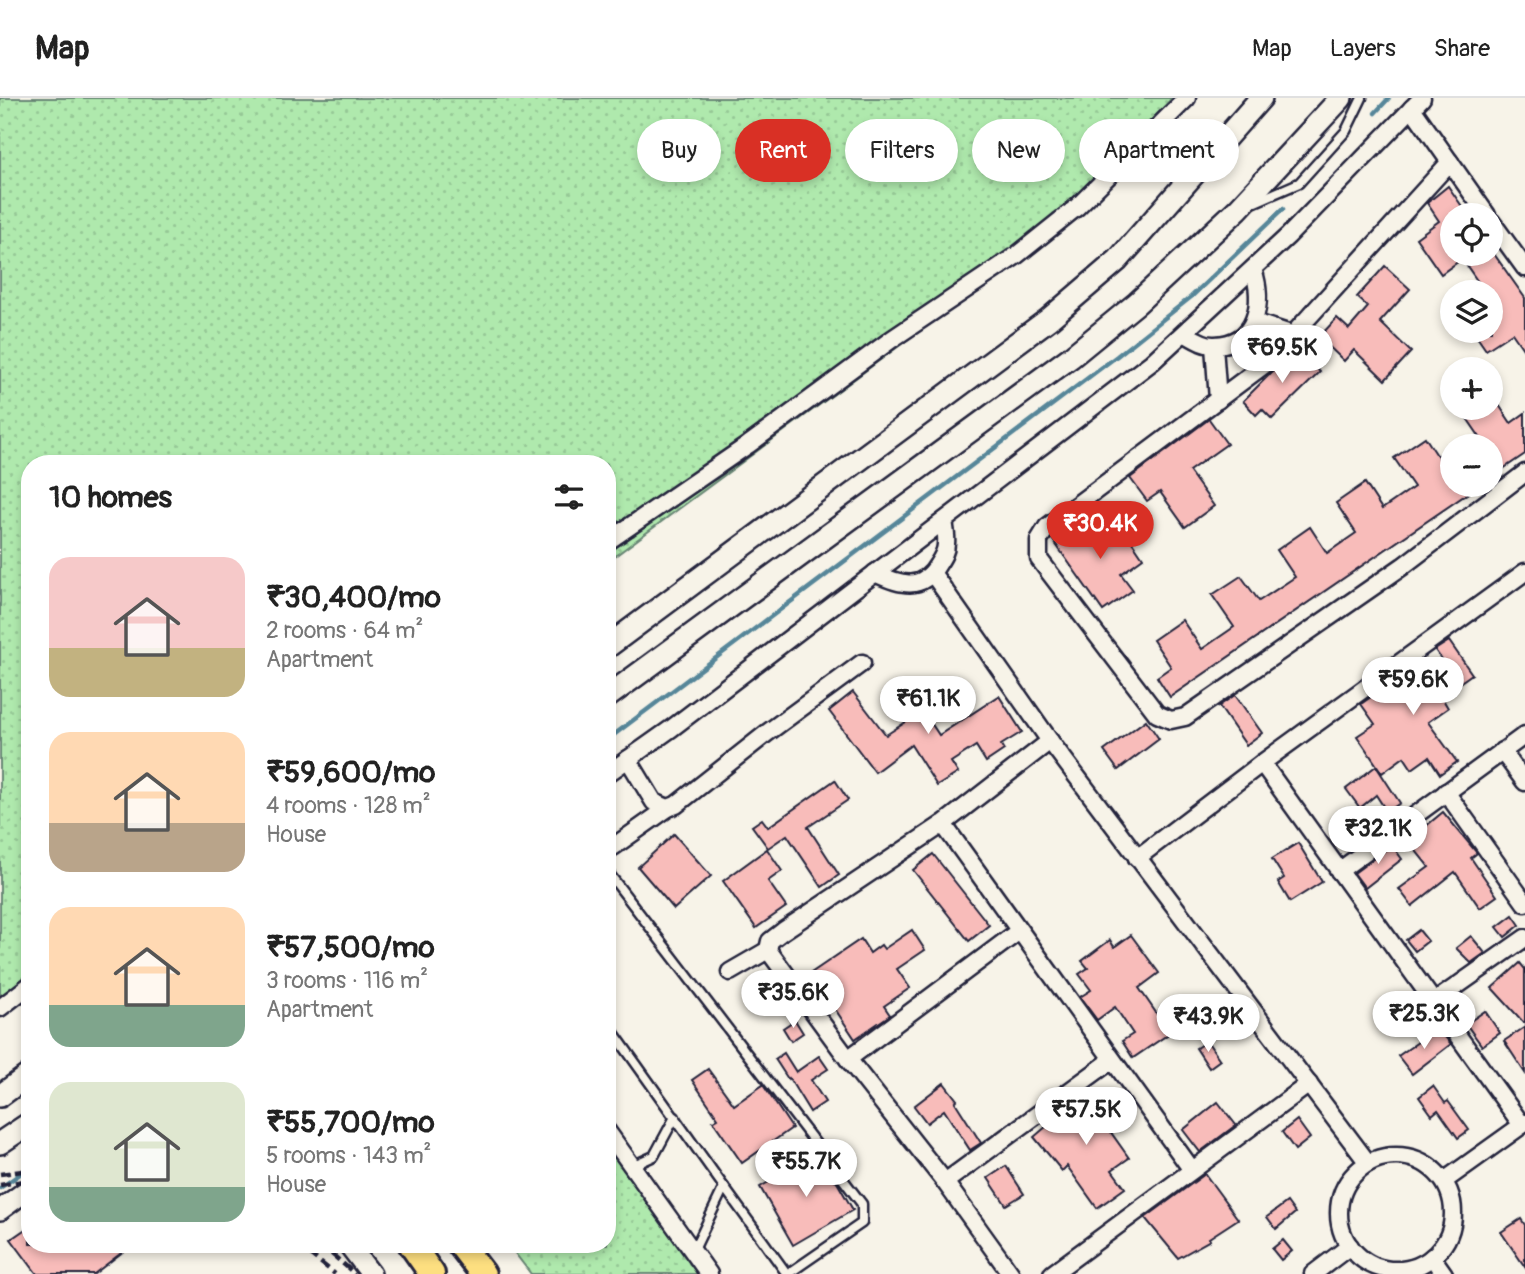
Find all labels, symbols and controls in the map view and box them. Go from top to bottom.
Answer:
text: Map [35,28,90,69]
text: Map [1252,34,1292,63]
text: Layers [1330,34,1396,63]
text: Share [1434,34,1490,63]
chip: Buy [637,119,721,182]
chip: Rent [735,119,831,182]
chip: Filters [845,119,958,182]
chip: New [972,119,1065,182]
chip: Apartment [1079,119,1239,182]
map controls [1440,203,1503,497]
button: locate [1440,203,1503,266]
button: layers [1440,280,1503,343]
pin: ₹69.5K [1225,326,1339,385]
text: ₹69.5K [1247,333,1317,362]
button: + [1440,357,1503,420]
button: − [1440,434,1503,497]
icon: filters [550,478,588,516]
text: 10 homes [49,479,172,516]
pin: ₹30.4K [1043,502,1157,561]
text: ₹30.4K [1063,509,1137,538]
text: ₹30,400/mo [266,579,441,616]
icon: home [105,585,189,669]
text: 2 rooms · 64 m² [266,616,423,645]
text: Apartment [266,645,373,674]
pin: ₹59.6K [1356,658,1470,717]
text: ₹59.6K [1378,665,1448,694]
pin: ₹61.1K [871,676,985,736]
text: ₹61.1K [896,684,960,713]
text: ₹59,600/mo [266,754,435,791]
icon: home [105,760,189,844]
text: 4 rooms · 128 m² [266,791,431,820]
pin: ₹32.1K [1321,806,1435,866]
text: ₹32.1K [1344,814,1412,843]
text: House [266,820,326,849]
text: ₹57,500/mo [266,929,435,966]
icon: home [105,935,189,1019]
text: 3 rooms · 116 m² [266,966,428,995]
pin: ₹35.6K [736,970,850,1030]
text: ₹35.6K [757,978,829,1007]
pin: ₹25.3K [1367,992,1481,1051]
text: Apartment [266,995,373,1024]
pin: ₹43.9K [1151,995,1265,1054]
text: ₹25.3K [1389,999,1459,1028]
text: ₹43.9K [1173,1002,1243,1031]
pin: ₹57.5K [1029,1088,1143,1147]
text: ₹57.5K [1051,1095,1121,1124]
text: ₹55,700/mo [266,1104,435,1141]
icon: home [105,1110,189,1194]
pin: ₹55.7K [749,1140,863,1199]
text: 5 rooms · 143 m² [266,1141,431,1170]
text: ₹55.7K [771,1147,841,1176]
text: House [266,1170,326,1199]

